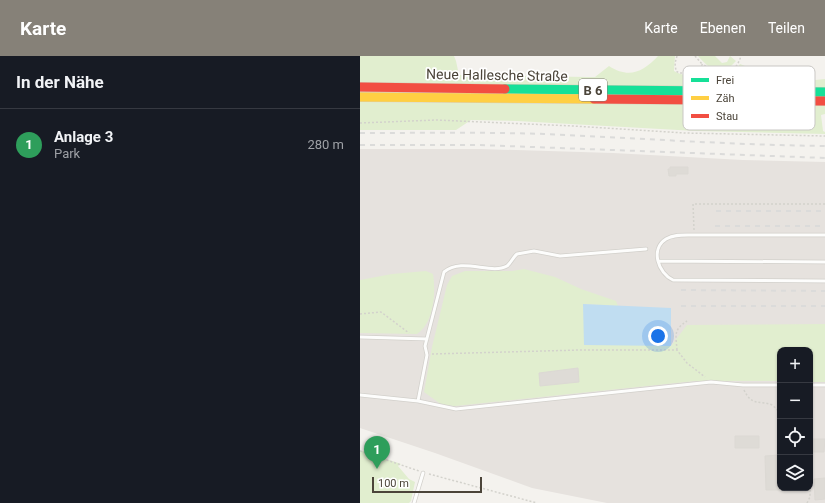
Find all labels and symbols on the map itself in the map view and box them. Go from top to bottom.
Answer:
street label: Neue Hallesche Straße [426,66,568,84]
legend [683,66,815,130]
text: Frei [716,74,734,87]
road number: B 6 [579,79,607,101]
text: Zäh [716,92,735,105]
text: Stau [716,110,738,123]
your location [648,326,668,346]
pin: 1 [364,436,390,469]
scale bar [372,475,482,494]

